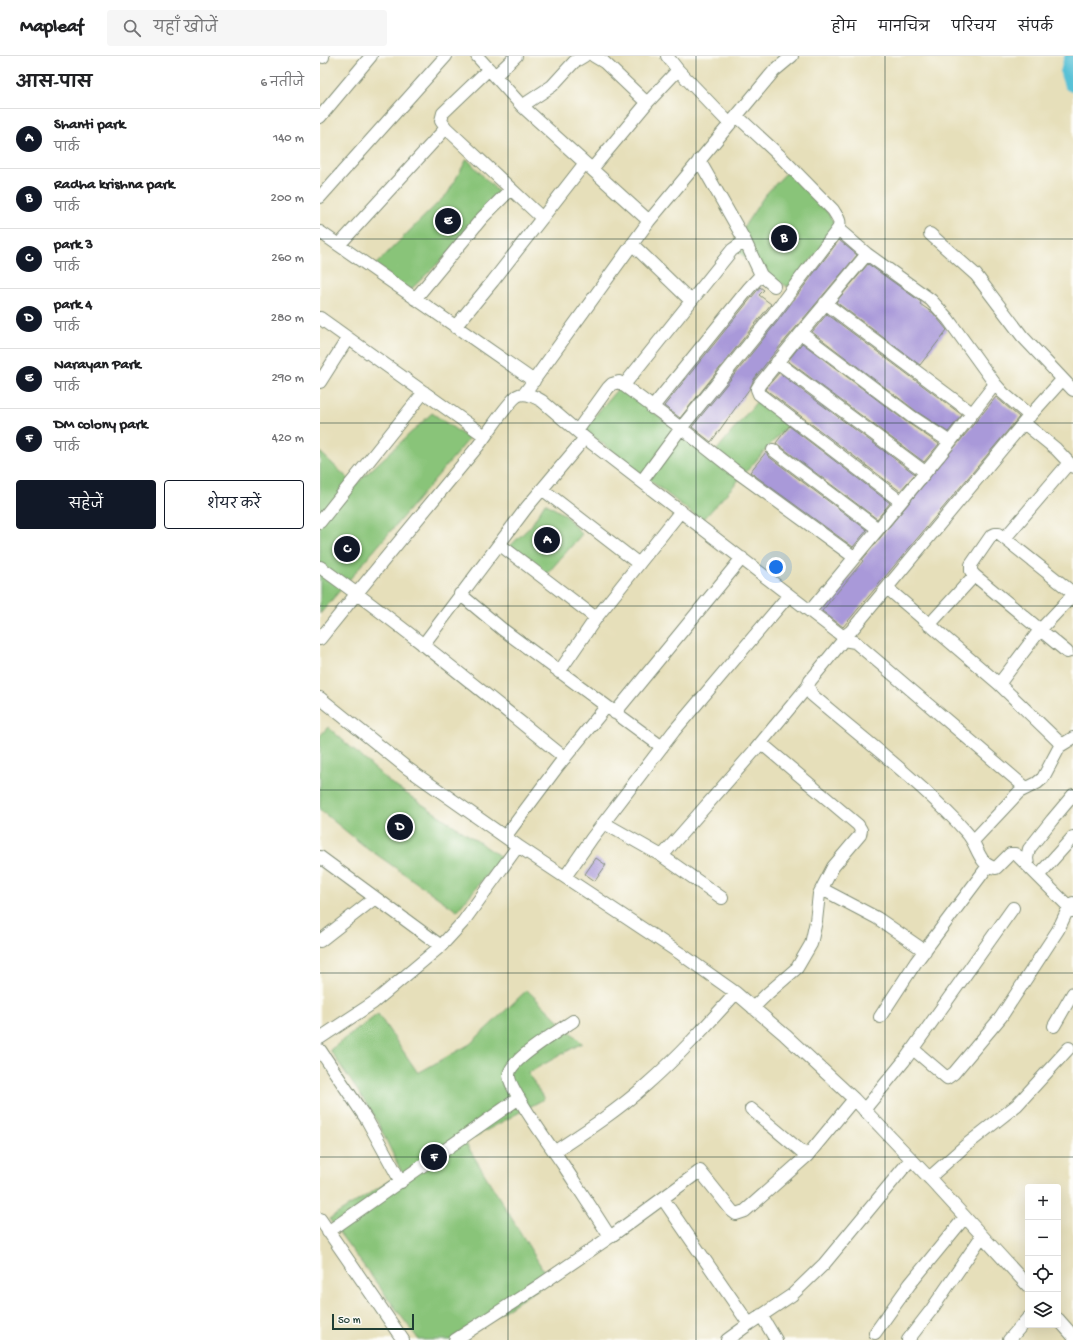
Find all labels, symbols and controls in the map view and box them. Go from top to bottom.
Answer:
search box [107,10,387,46]
text: Mapleaf [20,16,83,39]
icon: search [121,17,143,39]
text: यहाँ खोजें [153,20,218,38]
text: होम [832,20,856,37]
text: मानचित्र [878,20,930,37]
text: परिचय [952,20,996,37]
text: संपर्क [1018,20,1053,37]
text: आस-पास [16,74,92,94]
text: 6 नतीजे [261,76,304,91]
text: Shanti park [54,116,125,134]
text: A [25,131,33,146]
text: 140 m [273,131,304,146]
text: पार्क [54,141,80,156]
text: Radha krishna park [54,176,174,194]
text: B [26,191,32,206]
text: 200 m [271,191,304,206]
text: पार्क [54,201,80,216]
pin: E [435,206,461,236]
pin: B [771,223,797,253]
text: park 3 [54,236,93,254]
text: C [25,251,33,266]
text: 260 m [271,251,304,266]
text: पार्क [54,261,80,276]
text: park 4 [54,296,92,314]
text: D [25,311,33,326]
text: 280 m [271,311,304,326]
text: पार्क [54,321,80,336]
text: Narayan Park [54,356,141,374]
text: E [25,371,33,386]
text: 290 m [271,371,304,386]
text: पार्क [54,381,80,396]
text: DM colony park [54,416,147,434]
text: F [26,431,32,446]
text: 420 m [272,431,304,446]
text: पार्क [54,441,80,456]
button: सहेजें [16,480,156,529]
button: शेयर करें [164,480,304,529]
pin: A [534,525,560,555]
pin: C [334,534,360,564]
your location [766,557,786,577]
pin: D [387,812,413,842]
pin: F [421,1142,447,1172]
map controls [1025,1184,1061,1328]
button: + [1025,1184,1061,1220]
button: − [1025,1220,1061,1256]
button: locate [1025,1256,1061,1292]
button: layers [1025,1292,1061,1328]
scale bar [332,1312,414,1331]
text: 50 m [338,1315,360,1327]

